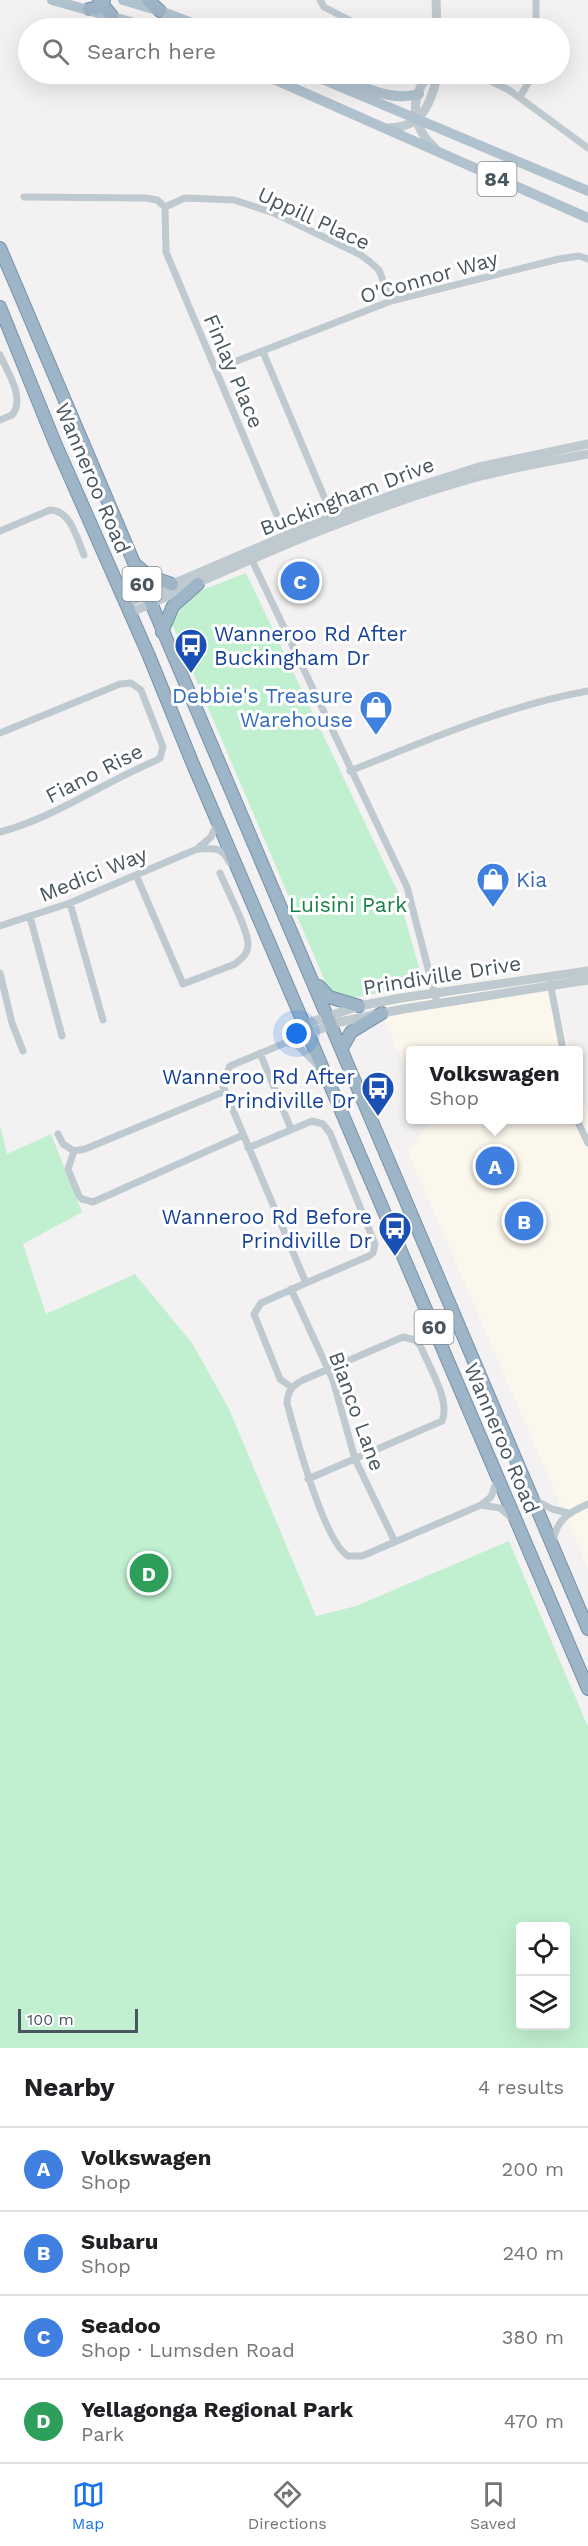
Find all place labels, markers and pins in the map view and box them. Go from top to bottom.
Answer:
pin: C [280,558,320,604]
place label: Wanneroo Rd After Buckingham Dr [214,621,408,670]
bus stop icon: Wanneroo Rd After Buckingham Dr [173,627,209,674]
place label: Debbie's Treasure Warehouse [172,683,353,732]
shop icon: Debbie's Treasure Warehouse [358,689,394,736]
shop icon: Kia [475,861,511,908]
place label: Kia [516,867,547,892]
place label: Wanneroo Rd After Prindiville Dr [162,1064,355,1113]
bus stop icon: Wanneroo Rd After Prindiville Dr [360,1070,396,1117]
pin: A [476,1144,514,1188]
pin: B [504,1198,544,1244]
place label: Wanneroo Rd Before Prindiville Dr [161,1204,372,1253]
bus stop icon: Wanneroo Rd Before Prindiville Dr [377,1210,413,1257]
pin: D [130,1550,168,1596]

